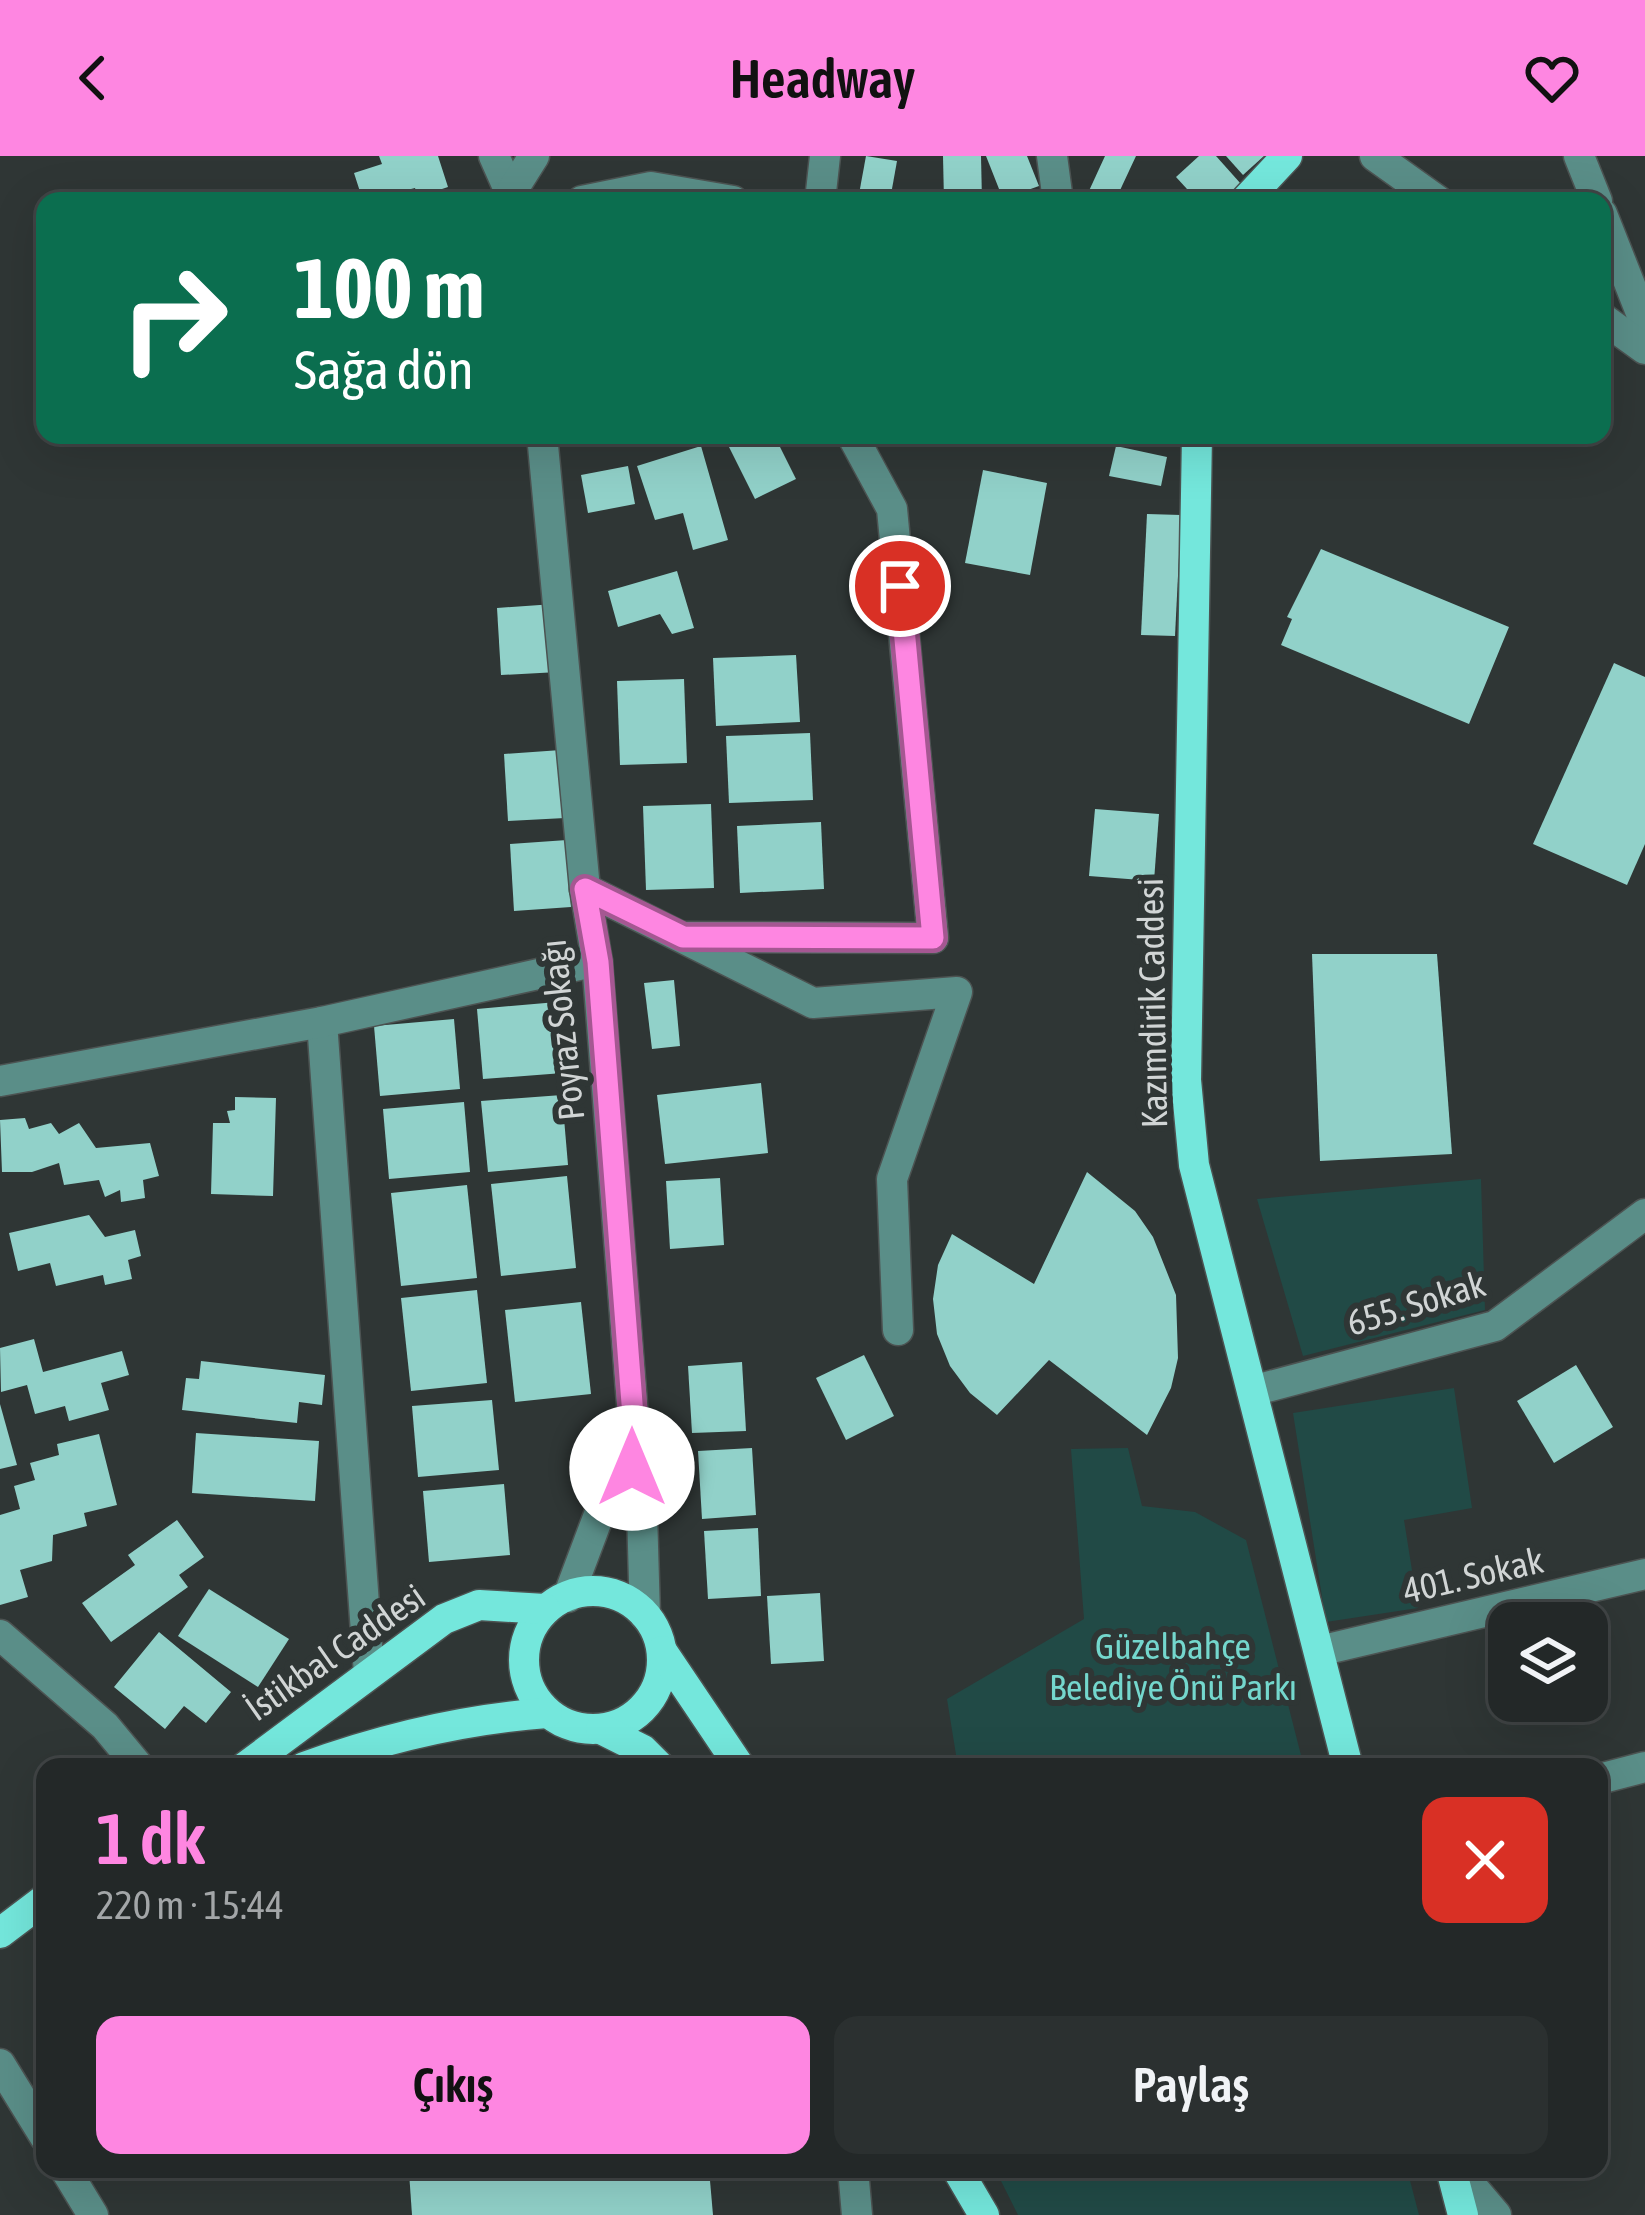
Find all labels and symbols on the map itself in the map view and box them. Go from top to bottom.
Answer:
pin [849,535,951,637]
street label: Kazımdirik Caddesi [1129,878,1175,1128]
street label: Poyraz Sokağı [532,938,592,1122]
street label: 655. Sokak [1342,1262,1490,1344]
position arrow [569,1405,695,1531]
street label: 401. Sokak [1399,1538,1547,1611]
street label: İstikbal Caddesi [237,1575,433,1729]
park label: Güzelbahçe Belediye Önü Parkı [1049,1625,1297,1708]

